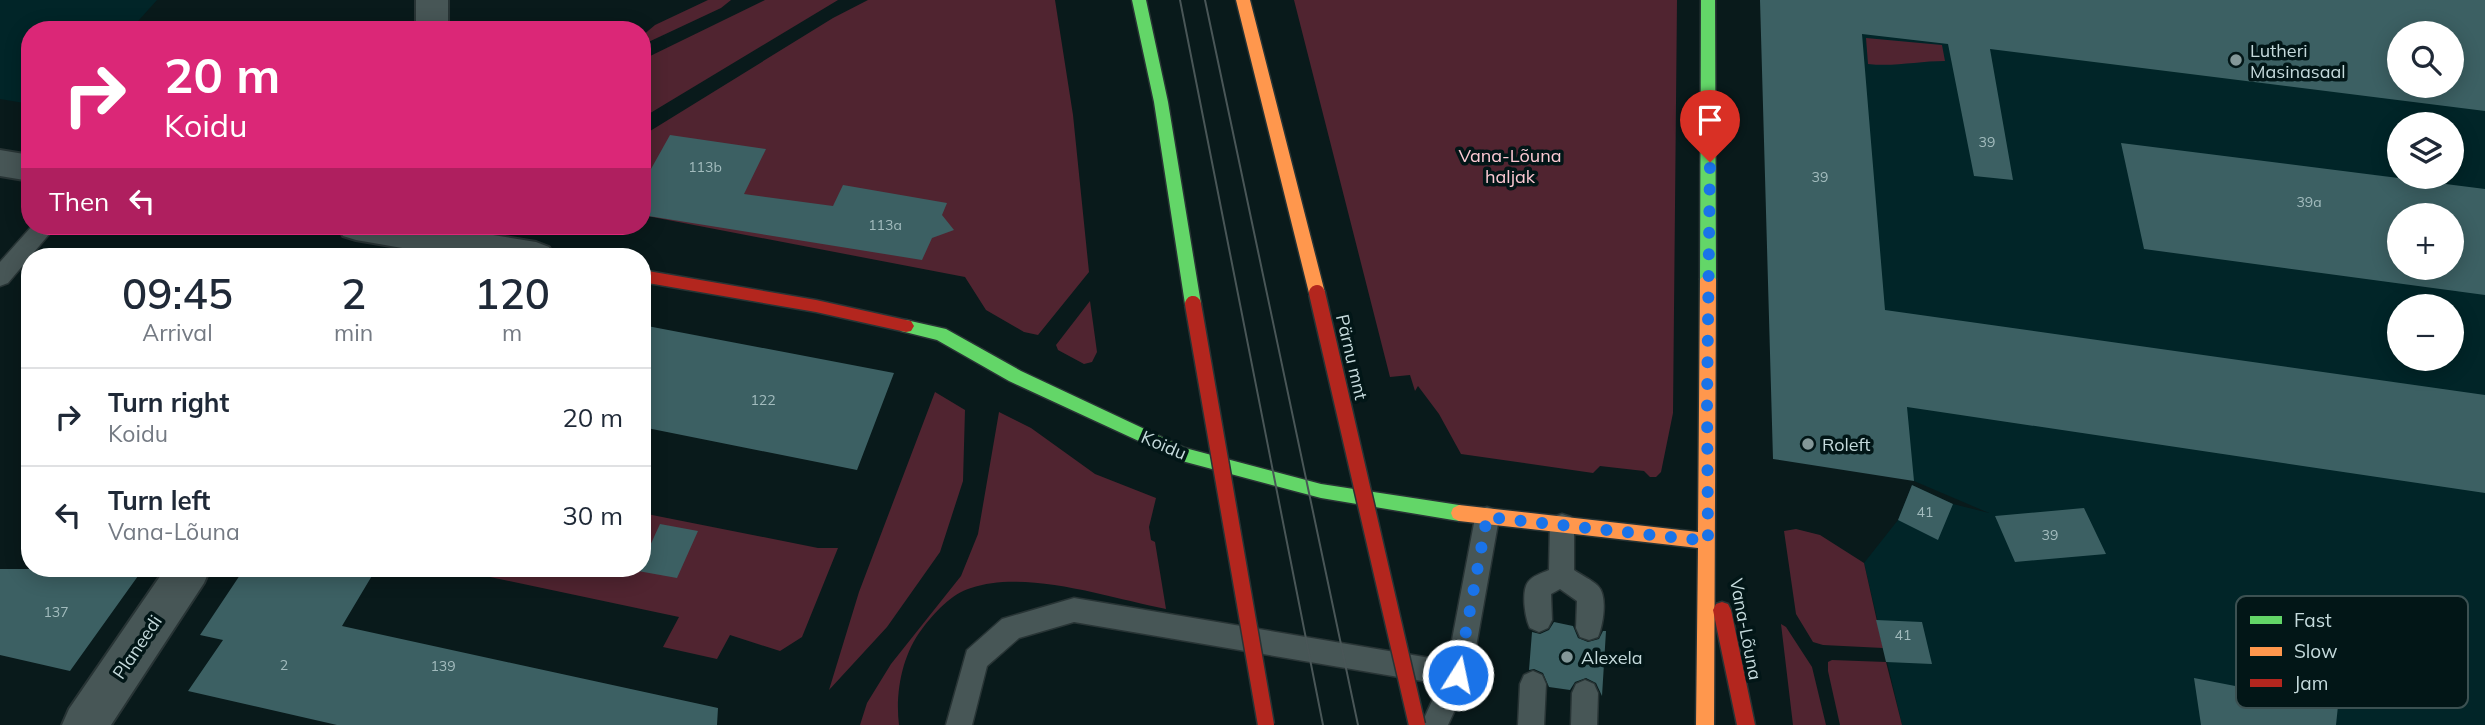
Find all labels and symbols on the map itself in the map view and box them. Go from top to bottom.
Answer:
place label: Lutheri Masinasaal [2250,39,2346,83]
marker: Lutheri Masinasaal [2228,52,2244,68]
pin [1680,90,1740,162]
house number: 39 [1979,133,1995,151]
park label: Vana-Lõuna haljak [1458,144,1562,188]
house number: 113b [688,158,722,176]
house number: 39 [1812,168,1828,186]
house number: 39a [2296,193,2322,211]
house number: 113a [868,216,902,234]
street label: Pärnu mnt [1331,312,1373,402]
house number: 122 [750,391,776,409]
street label: Koidu [1138,425,1190,465]
place label: Roleft [1822,433,1871,456]
marker: Roleft [1800,436,1816,452]
house number: 41 [1917,503,1933,521]
house number: 39 [2042,526,2058,544]
street label: Vana-Lõuna [1725,576,1767,682]
legend [2236,596,2468,708]
house number: 137 [43,603,69,621]
text: Fast [2294,608,2332,632]
street label: Planeedi [107,611,167,683]
house number: 41 [1895,626,1911,644]
position arrow [1421,638,1495,712]
text: Slow [2294,639,2338,663]
place label: Alexela [1581,646,1643,669]
marker: Alexela [1559,649,1575,665]
house number: 2 [280,656,288,674]
house number: 139 [430,657,456,675]
text: Jam [2294,671,2328,695]

